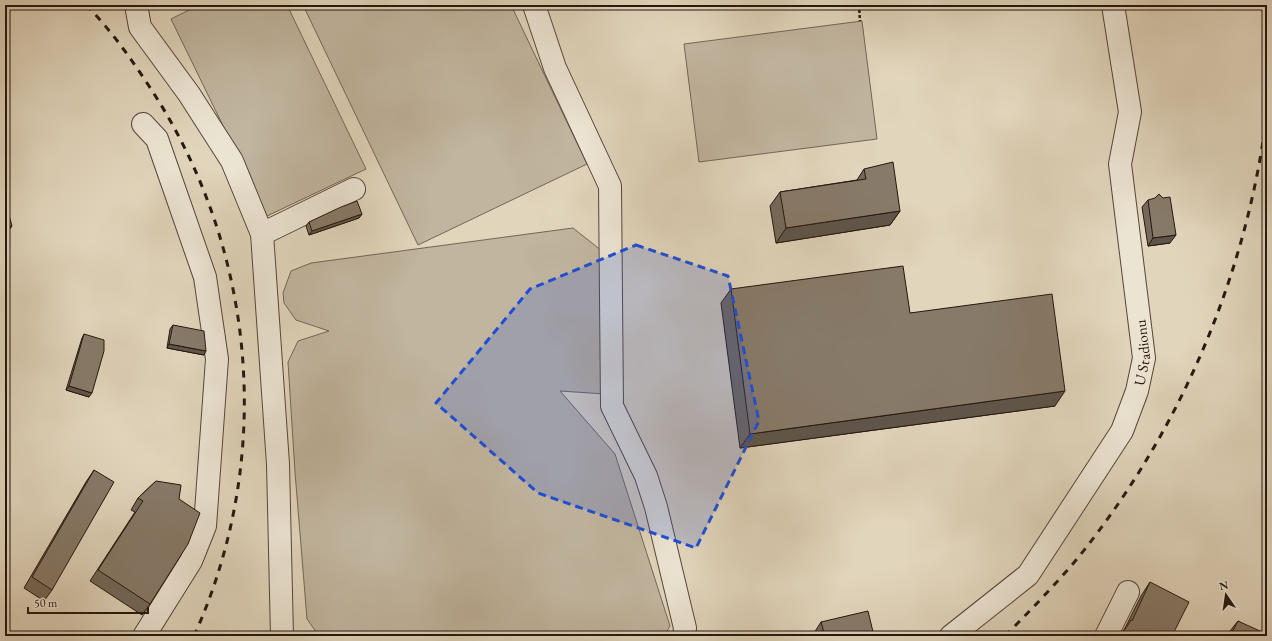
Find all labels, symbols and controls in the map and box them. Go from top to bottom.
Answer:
street label: U Stadionu [1129,319,1154,387]
north arrow [1206,575,1246,615]
text: N [1218,577,1230,593]
scale bar [28,589,148,615]
text: 50 m [34,595,58,611]

